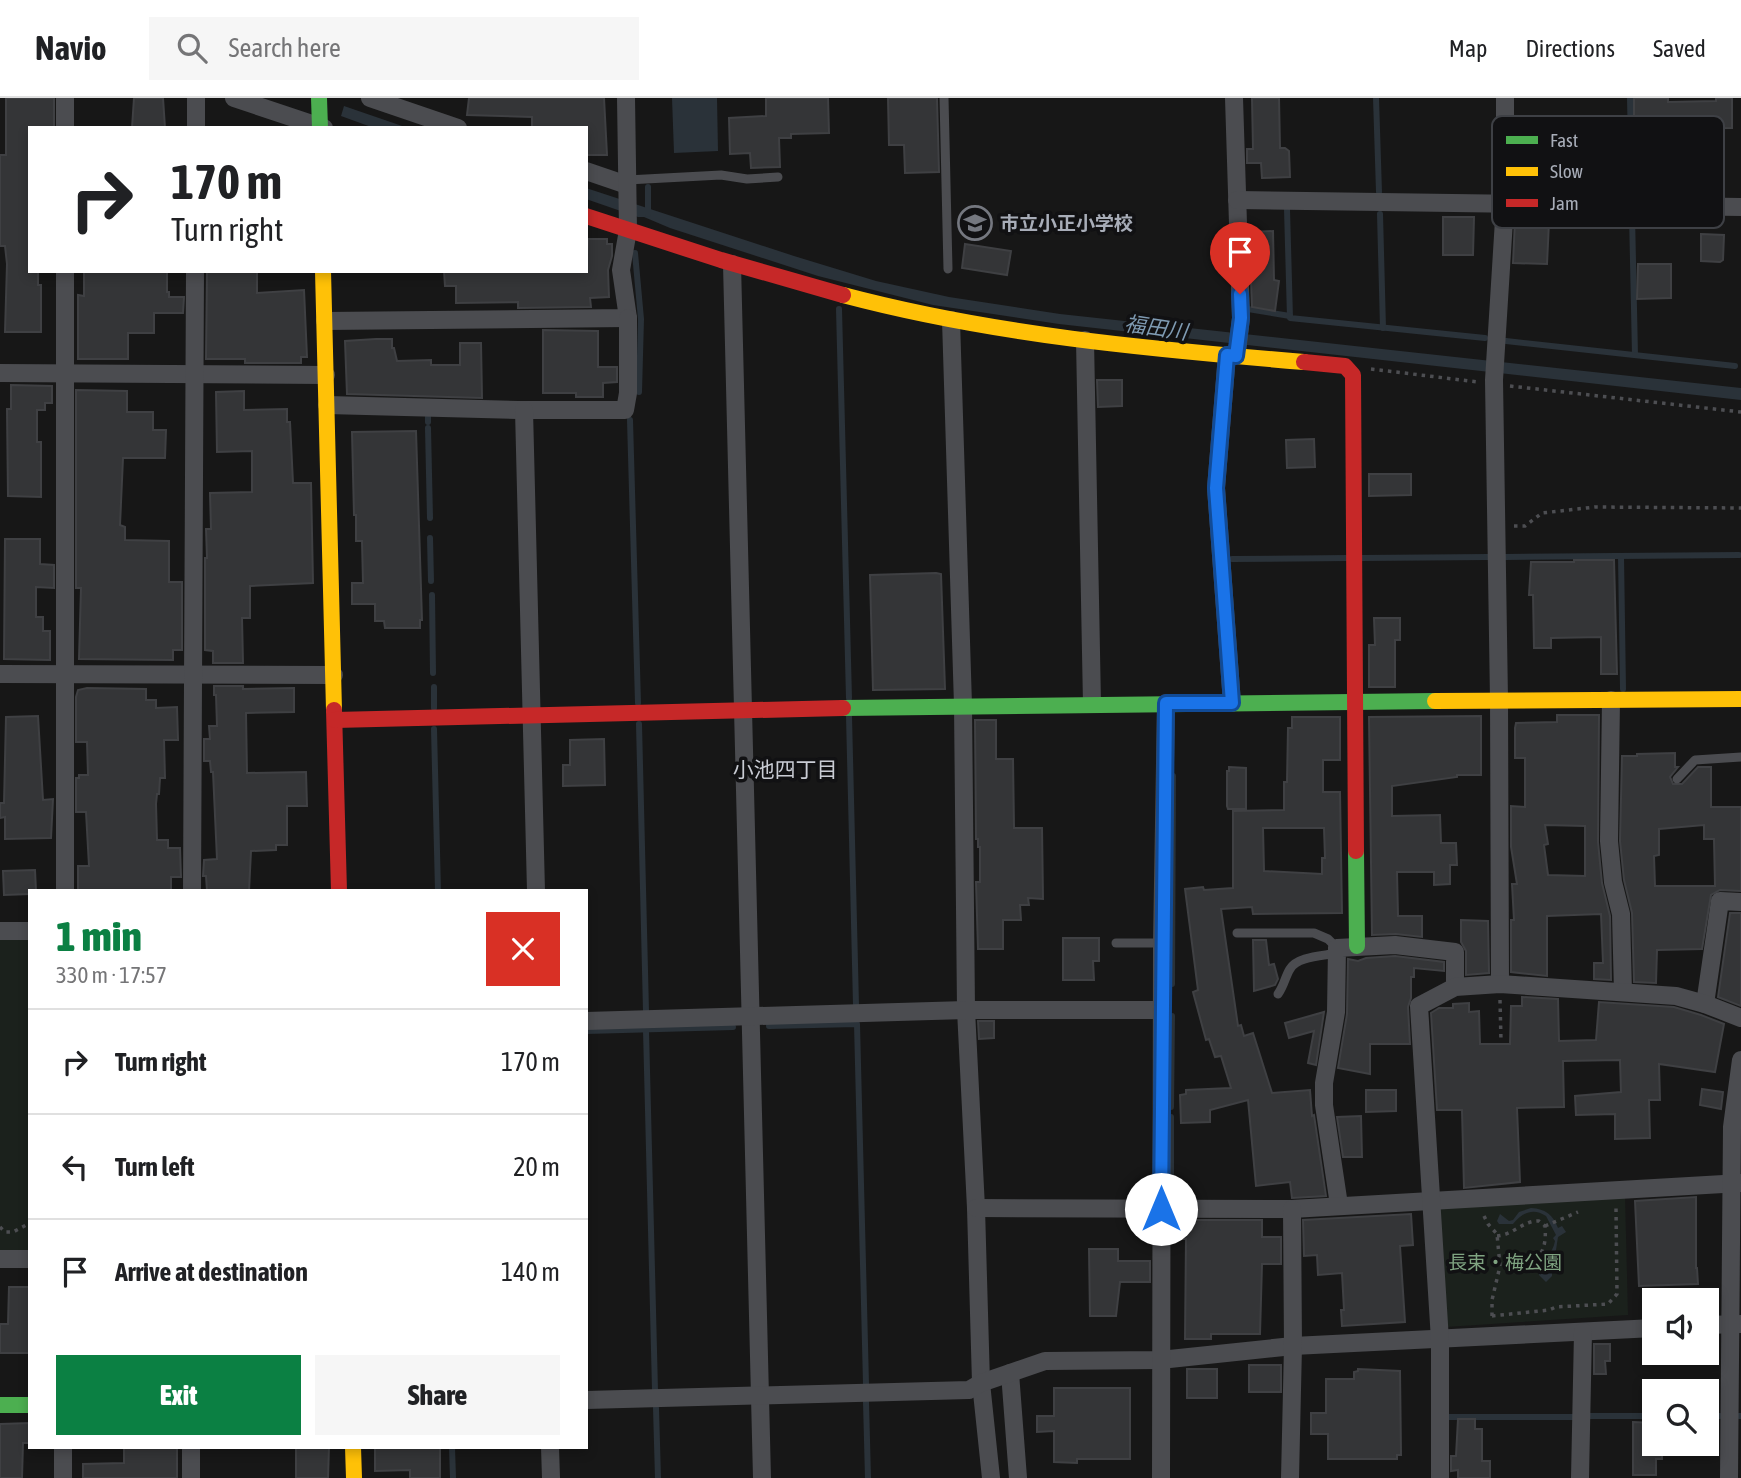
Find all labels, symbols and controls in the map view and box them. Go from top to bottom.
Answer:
search box [149,17,639,80]
text: Navio [35,29,107,67]
icon: search [173,29,211,67]
text: Search here [229,33,341,63]
text: Map [1449,35,1487,62]
text: Directions [1525,35,1615,62]
text: Saved [1653,35,1706,62]
legend [1492,116,1724,228]
text: Fast [1550,129,1578,151]
text: 170 m [171,153,282,209]
icon: right [56,154,147,245]
text: Slow [1550,160,1584,182]
text: Jam [1550,192,1579,214]
school or university icon: 市立小正小学校 [956,204,994,242]
text: Turn right [171,211,284,248]
place label: 市立小正小学校 [1000,212,1133,234]
pin [1210,222,1270,294]
icon: arrive [1221,233,1259,271]
water label: 福田川 [1123,311,1191,344]
district label: 小池四丁目 [733,757,838,781]
text: 1 min [56,912,142,960]
button: close [486,912,560,986]
text: 330 m · 17:57 [56,962,167,988]
icon: right [56,1043,94,1081]
text: Turn right [115,1047,206,1077]
text: 170 m [501,1047,560,1077]
icon: left [56,1148,94,1186]
text: Turn left [115,1152,195,1182]
text: 20 m [513,1152,560,1182]
position arrow [1124,1172,1198,1246]
park label: 長束・梅公園 [1448,1251,1562,1273]
icon: arrive [56,1253,94,1291]
text: Arrive at destination [115,1257,308,1287]
text: 140 m [501,1257,560,1287]
map controls [1642,1288,1719,1456]
button: sound [1642,1288,1719,1365]
button: Exit [56,1355,301,1435]
button: Share [315,1355,560,1435]
button: search [1642,1379,1719,1456]

